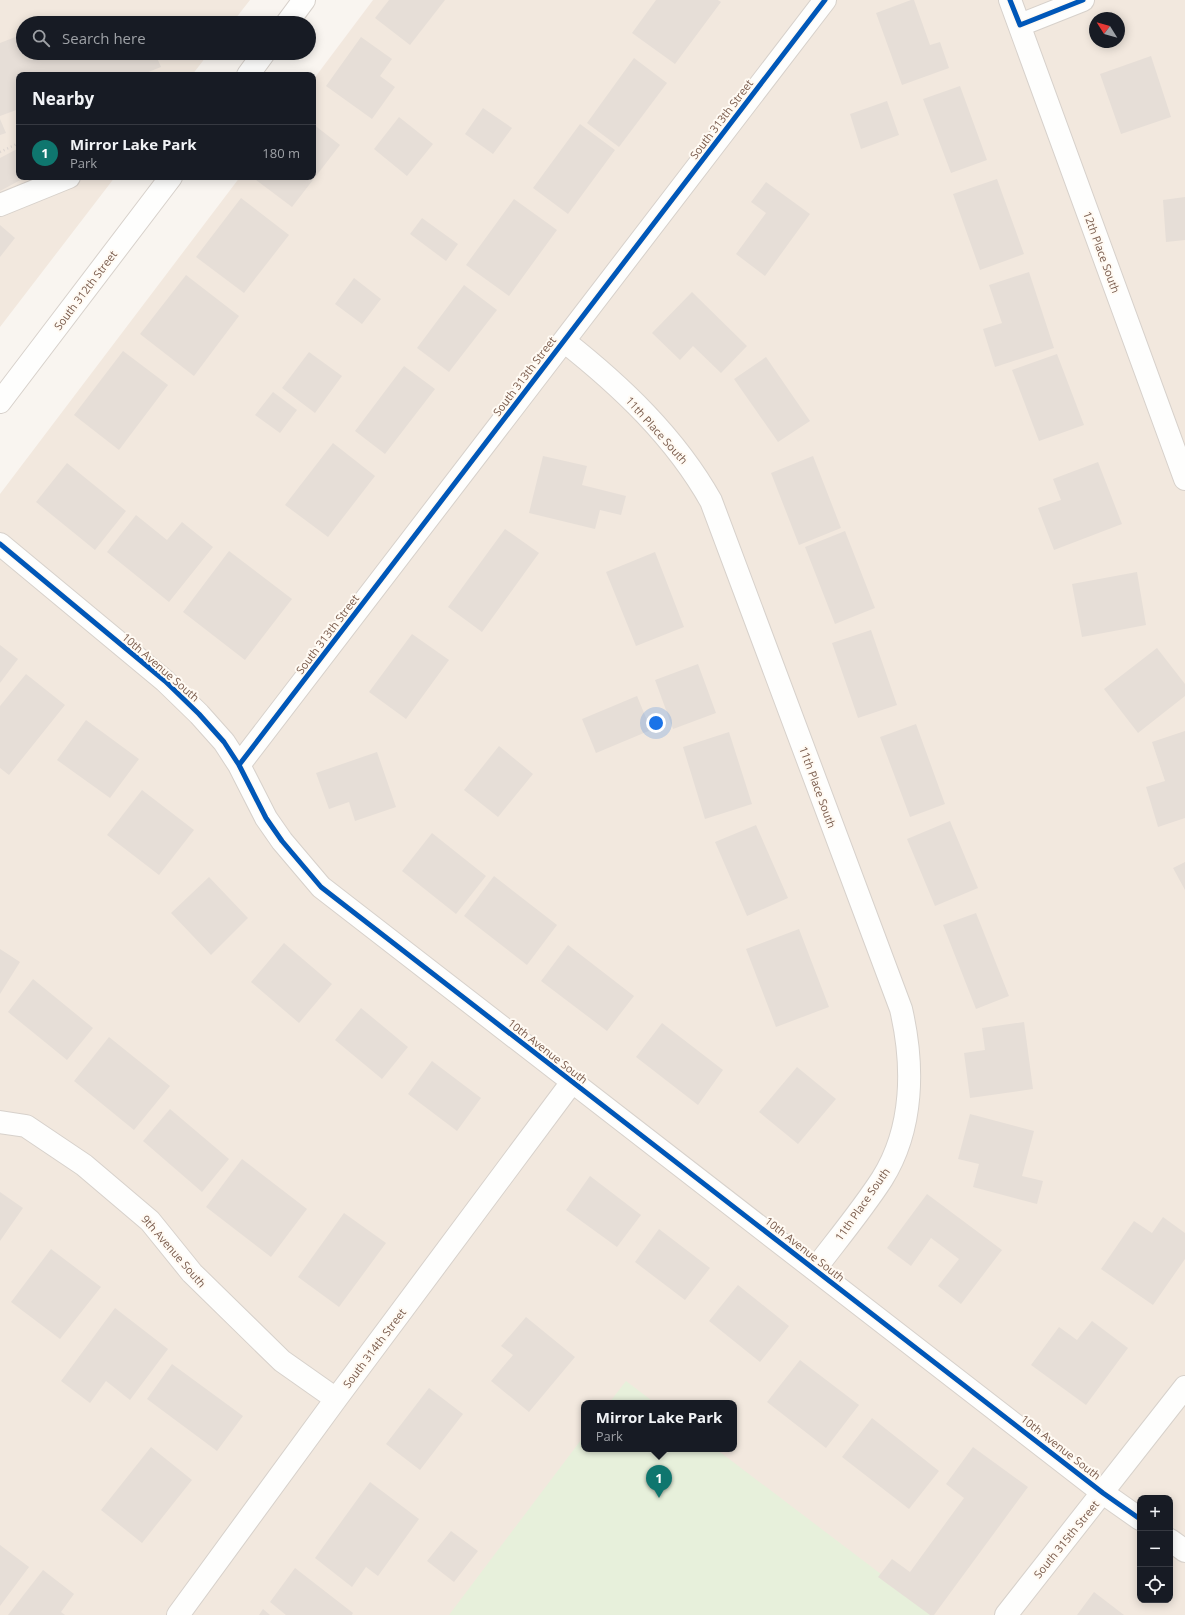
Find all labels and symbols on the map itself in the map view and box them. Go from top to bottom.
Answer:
north arrow [1089,12,1125,48]
street label: South 313th Street [686,76,756,162]
street label: 12th Place South [1080,209,1124,295]
street label: South 312th Street [50,247,120,333]
street label: South 313th Street [489,333,559,419]
street label: 11th Place South [623,393,691,467]
street label: South 313th Street [292,591,362,677]
street label: 10th Avenue South [119,629,203,705]
your location [646,713,666,733]
street label: 11th Place South [796,744,840,830]
street label: 10th Avenue South [505,1015,591,1087]
street label: 11th Place South [831,1164,893,1244]
street label: 9th Avenue South [138,1212,210,1290]
street label: 10th Avenue South [762,1213,848,1285]
street label: South 314th Street [339,1305,409,1391]
street label: 10th Avenue South [1018,1411,1104,1483]
pin: 1 [646,1465,672,1498]
street label: South 315th Street [1030,1497,1102,1581]

